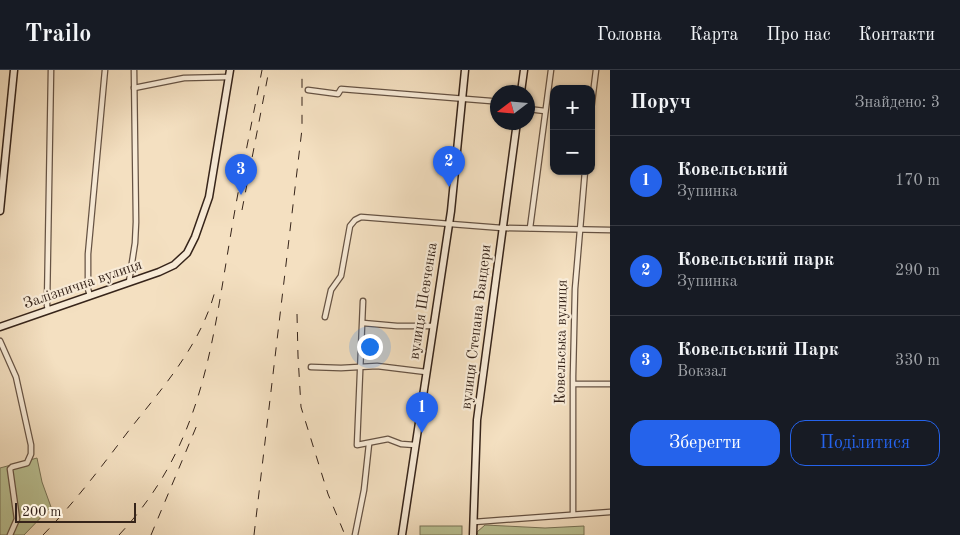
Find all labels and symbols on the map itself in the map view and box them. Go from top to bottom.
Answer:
north arrow [490,85,535,130]
pin: 2 [433,146,465,187]
pin: 3 [225,154,257,195]
street label: вулиця Шевченка [407,241,441,361]
street label: вулиця Степана Бандери [459,244,495,410]
street label: Залізнична вулиця [22,258,144,312]
street label: Ковельська вулиця [553,279,571,405]
your location [357,334,383,360]
pin: 1 [406,392,438,433]
scale bar [15,500,136,523]

